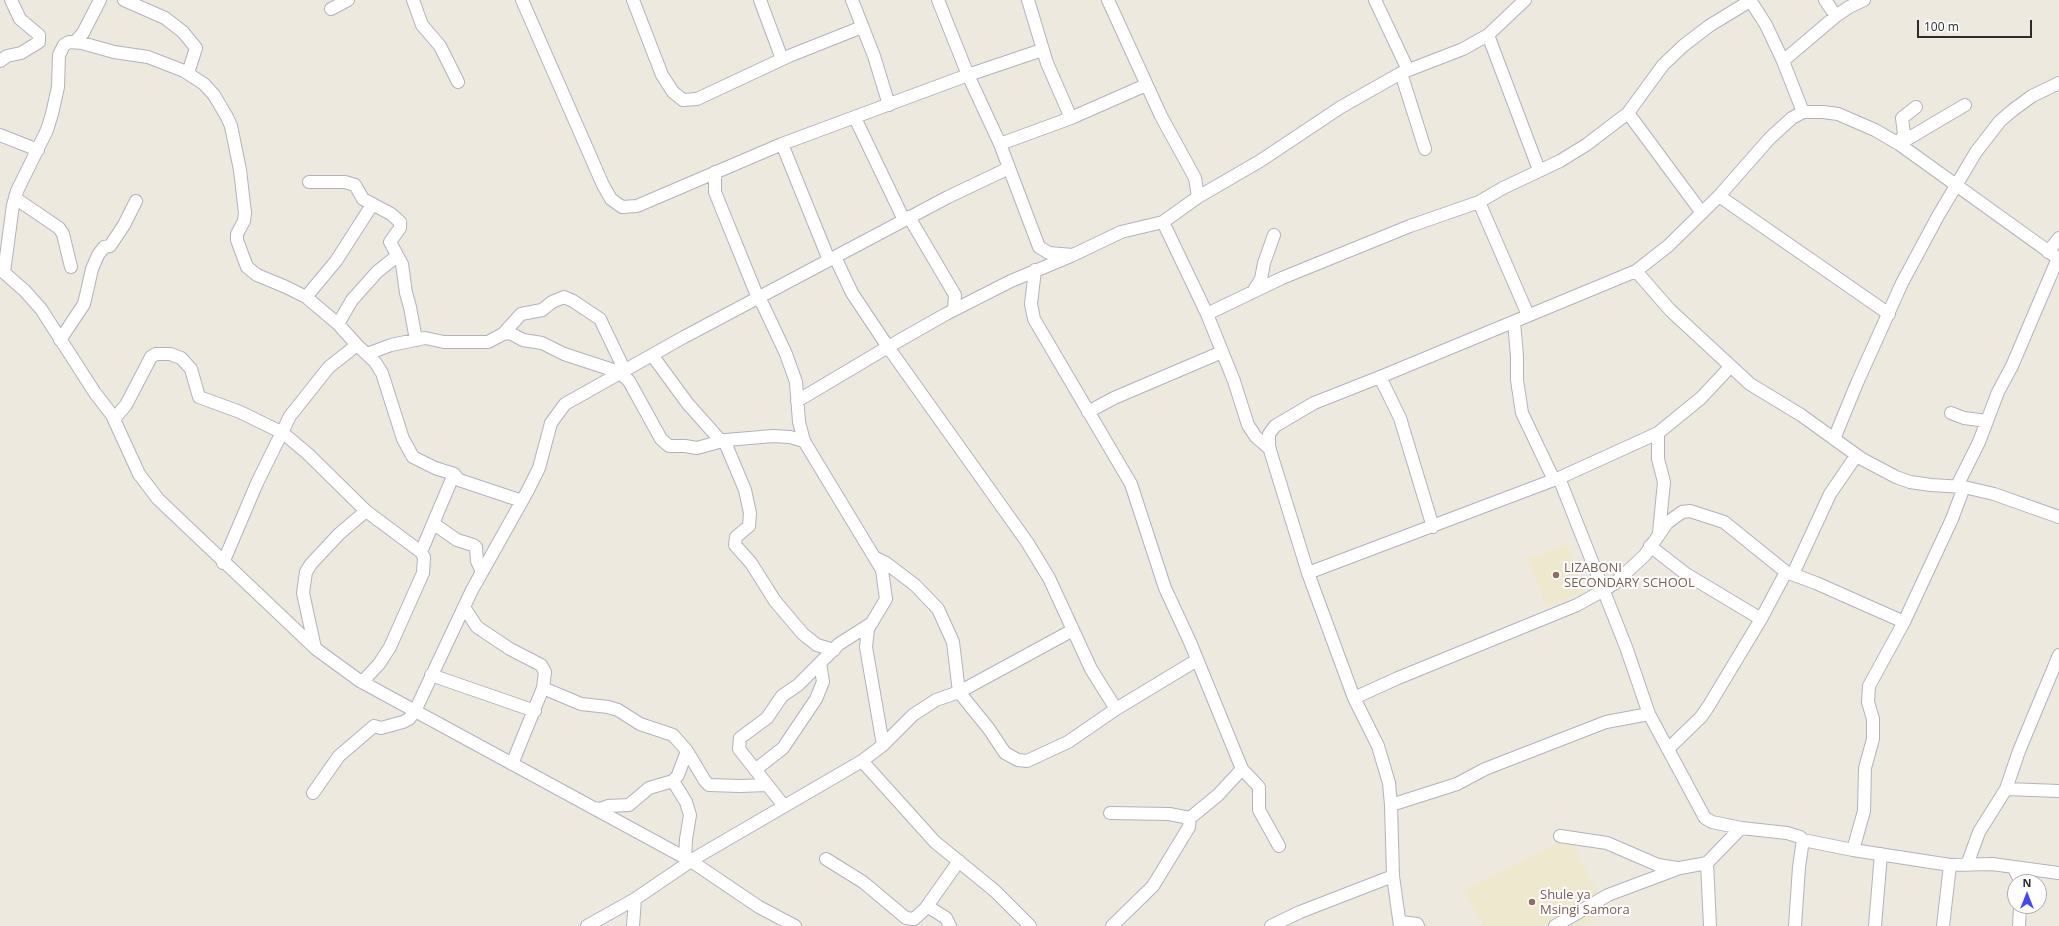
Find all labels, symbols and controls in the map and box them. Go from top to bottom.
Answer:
scale bar [1919,12,2034,38]
text: 100 m [1924,18,1959,35]
place label: LIZABONI SECONDARY SCHOOL [1564,560,1695,591]
marker: LIZABONI SECONDARY SCHOOL [1551,570,1561,580]
north arrow [2007,874,2047,914]
text: N [2023,875,2031,890]
place label: Shule ya Msingi Samora [1540,887,1630,918]
marker: Shule ya Msingi Samora [1527,897,1537,907]

